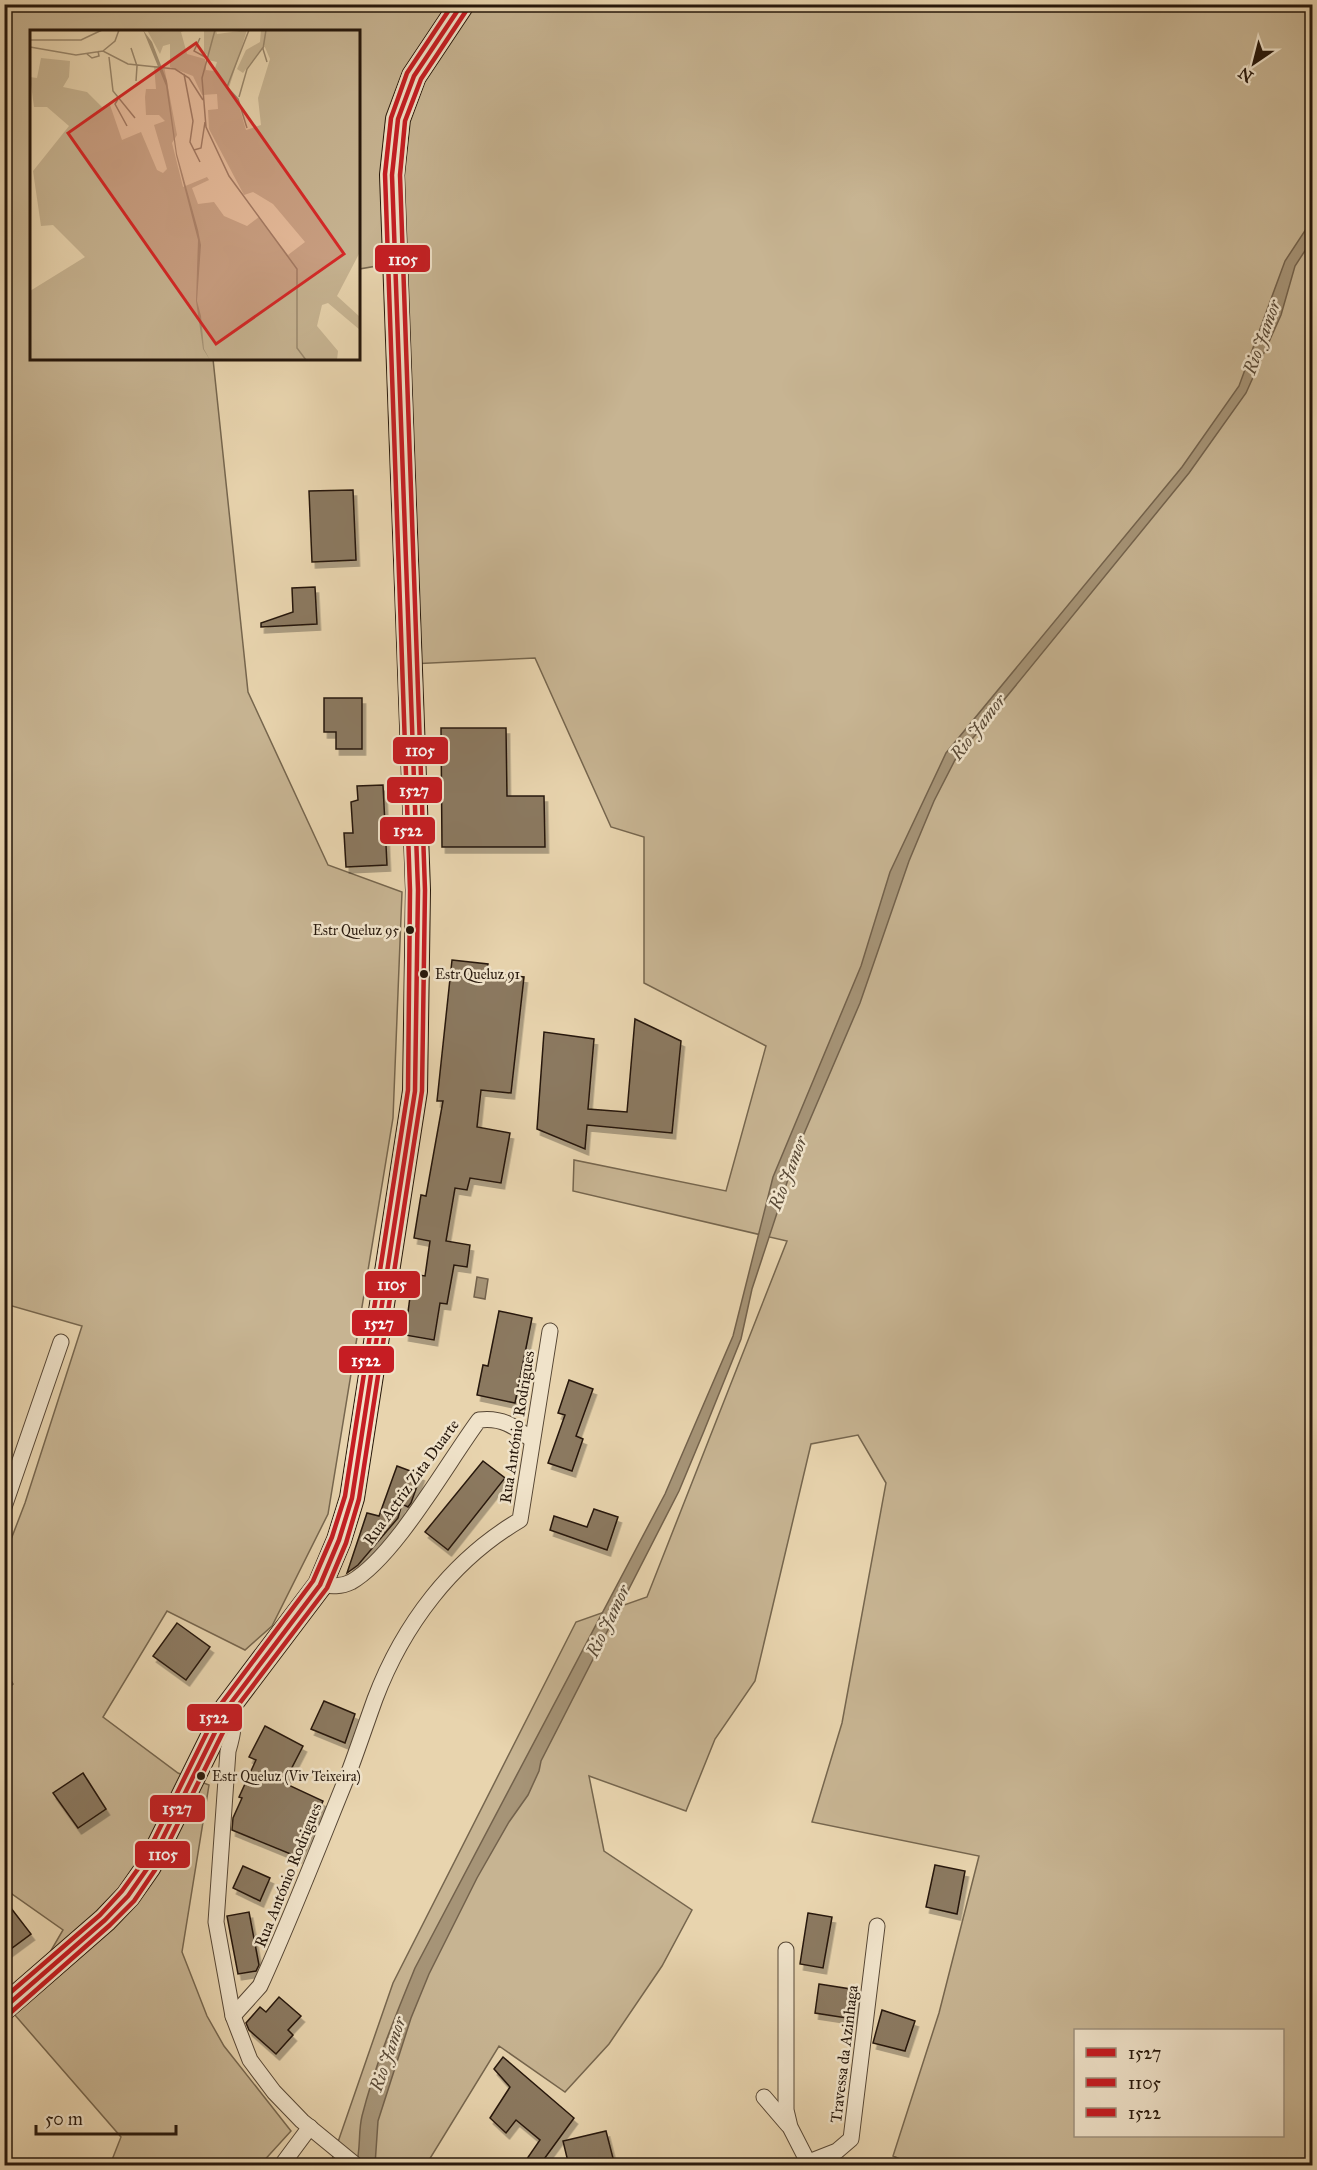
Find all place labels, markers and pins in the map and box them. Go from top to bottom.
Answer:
place label: Estr Queluz 95 [313,922,399,939]
marker: Estr Queluz 95 [404,924,416,936]
place label: Estr Queluz 91 [435,966,521,983]
marker: Estr Queluz 91 [418,968,430,980]
place label: Estr Queluz (Viv Teixeira) [212,1768,361,1786]
marker: Estr Queluz (Viv Teixeira) [195,1770,207,1782]

